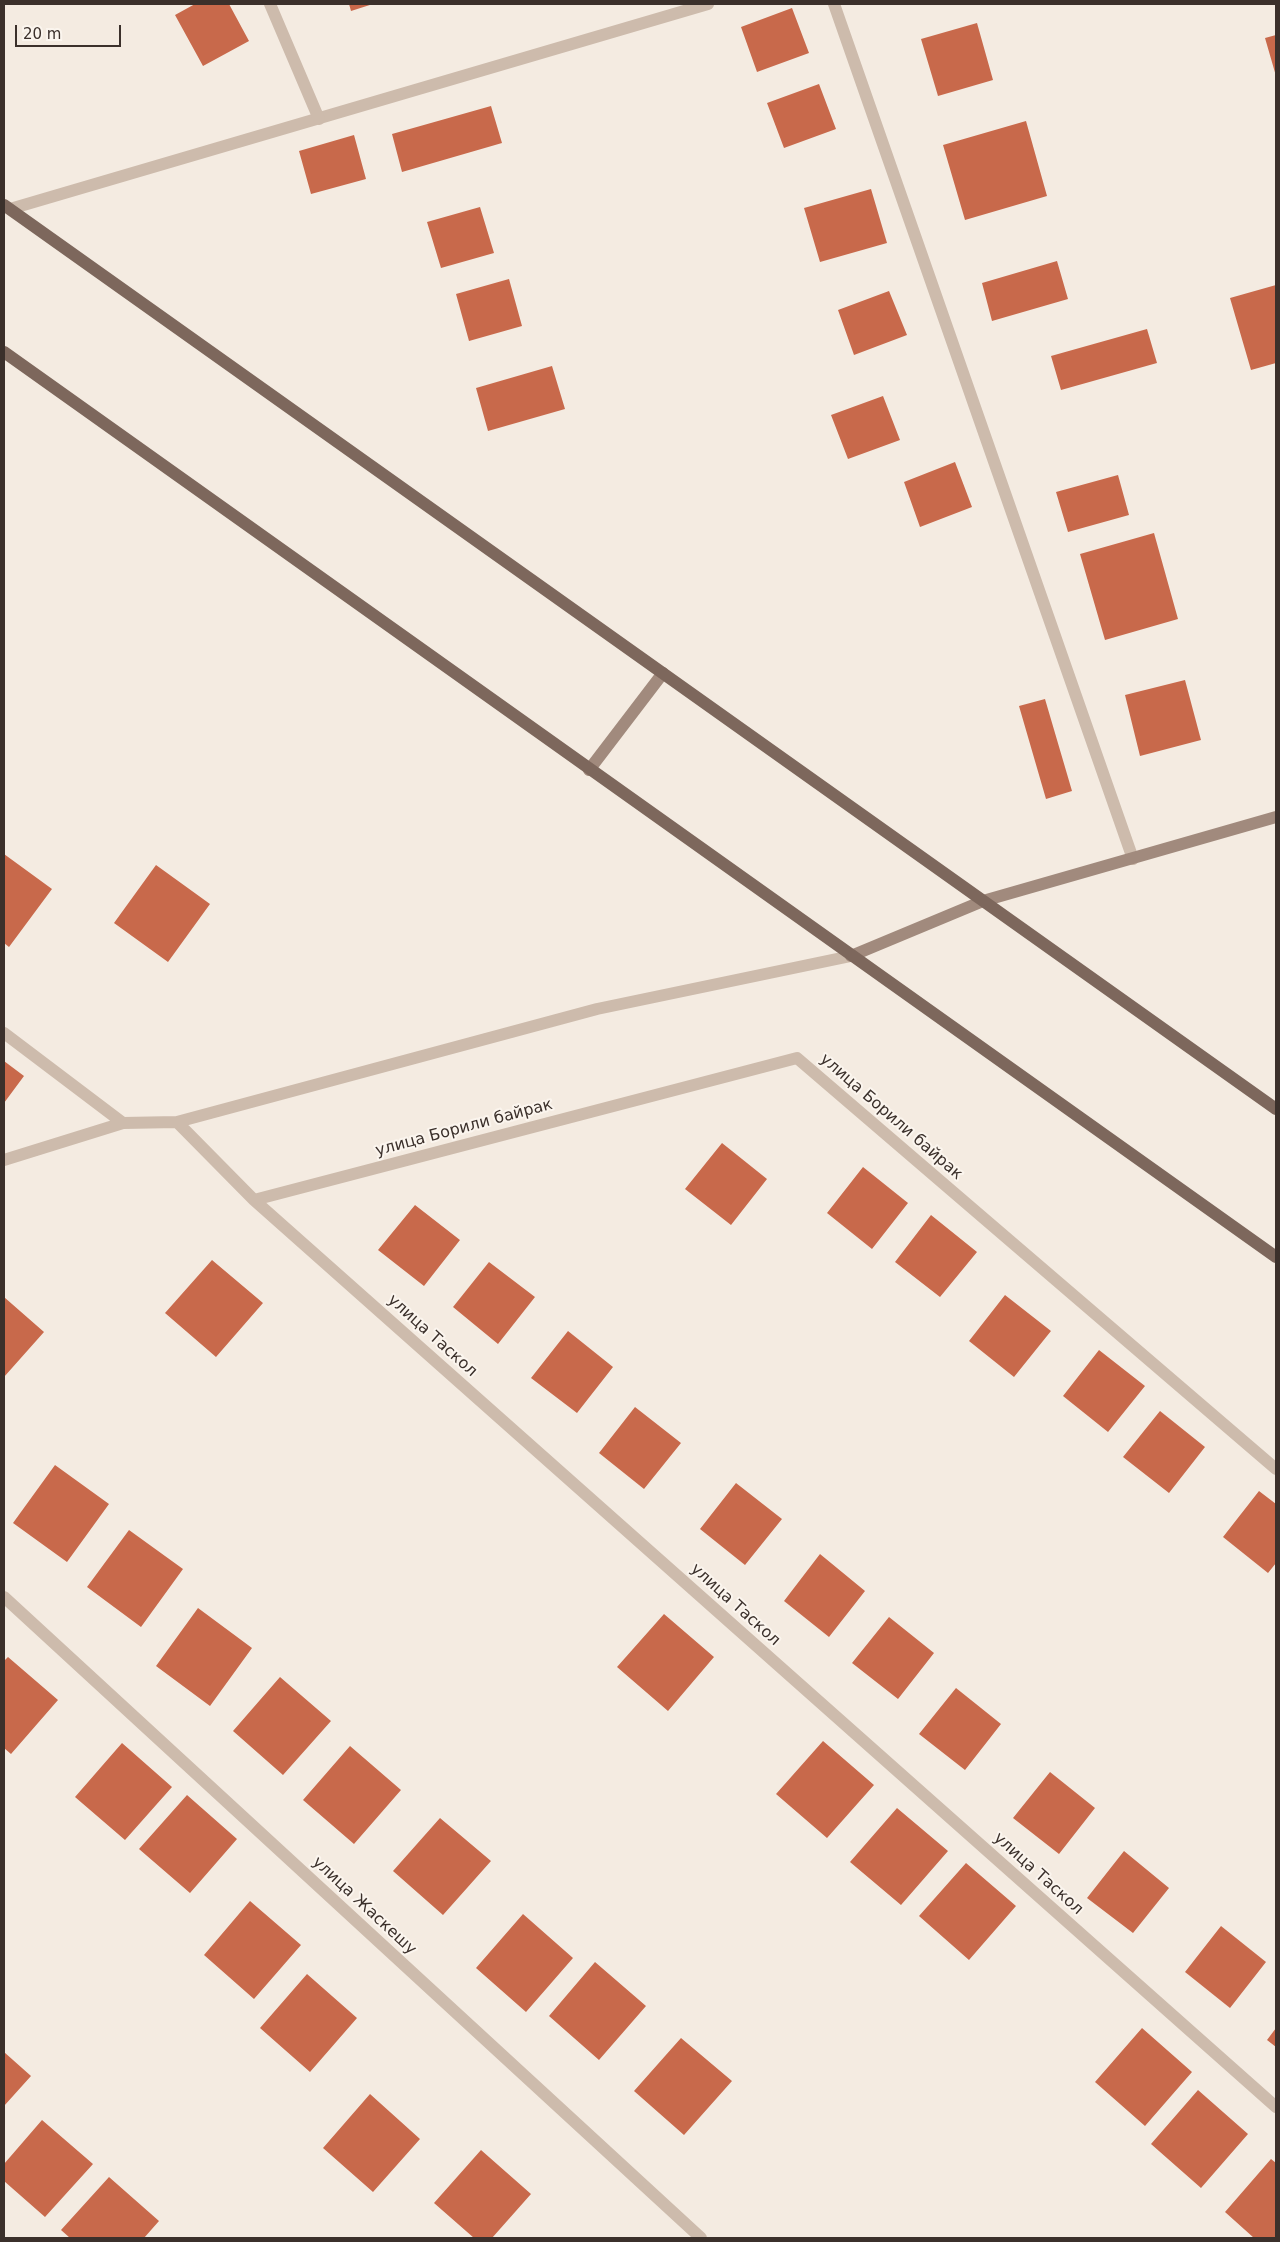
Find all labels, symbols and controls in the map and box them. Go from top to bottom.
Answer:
scale bar [18,15,124,47]
text: 20 m [23,25,61,43]
street label: улица Борили байрак [816,1050,966,1184]
street label: улица Борили байрак [373,1095,555,1161]
street label: улица Таскол [383,1291,481,1381]
street label: улица Таскол [686,1560,784,1650]
street label: улица Таскол [989,1829,1087,1919]
street label: улица Жаскешу [308,1853,420,1959]

